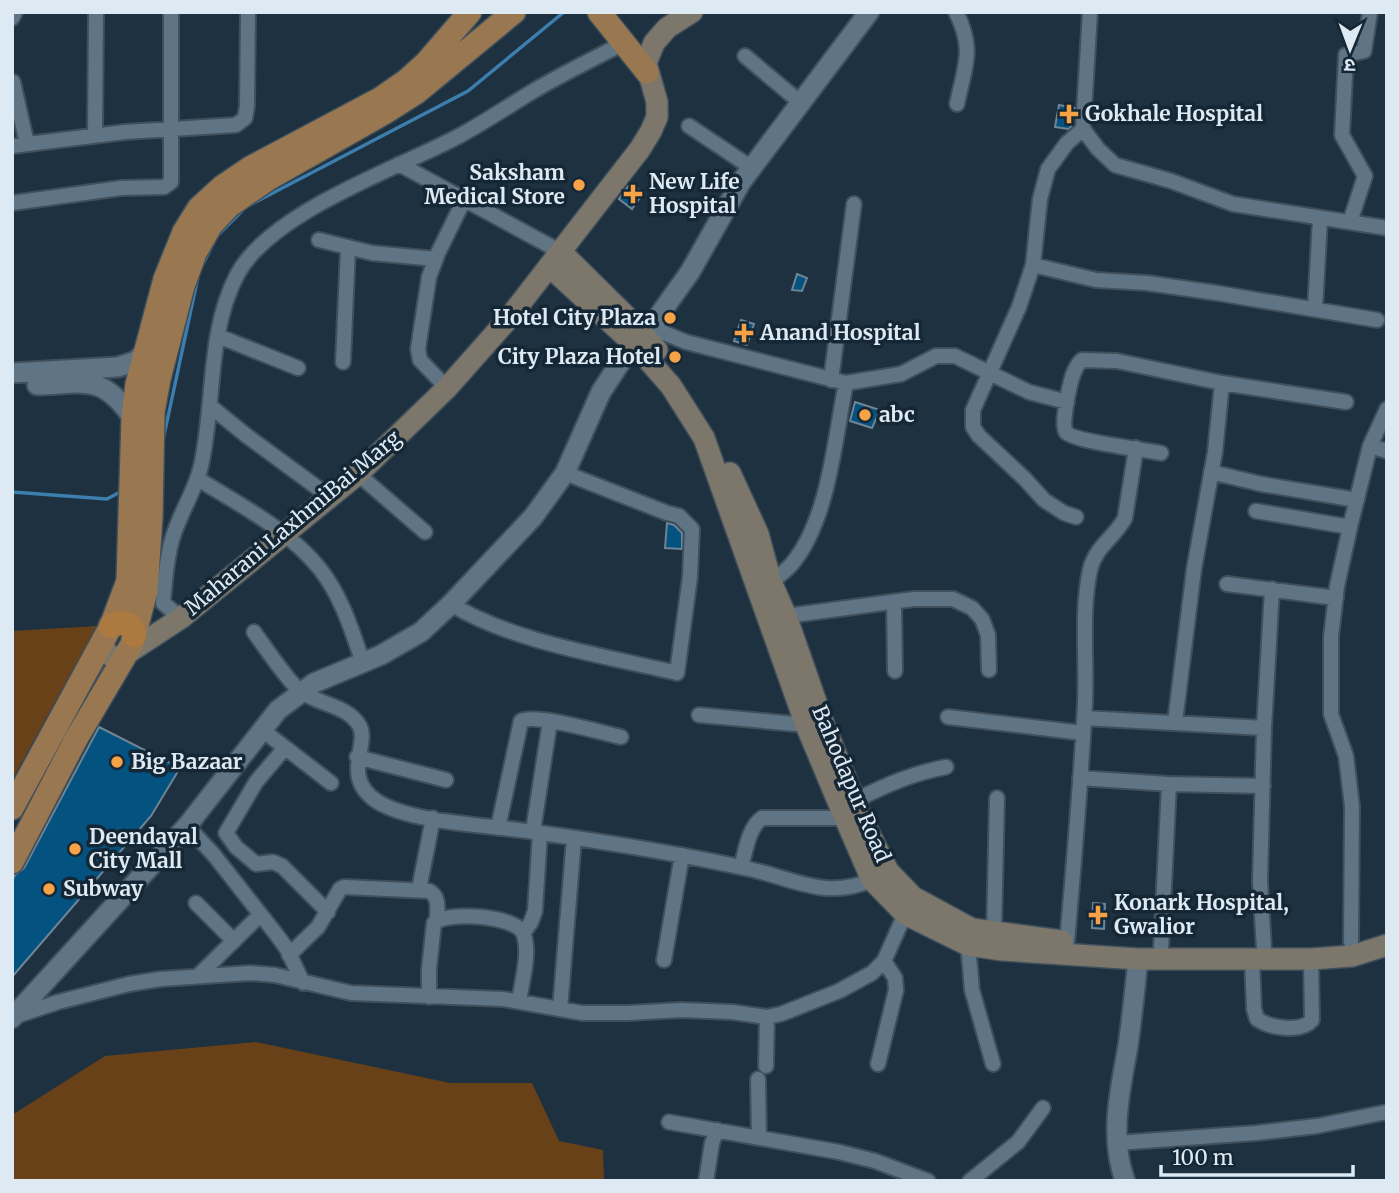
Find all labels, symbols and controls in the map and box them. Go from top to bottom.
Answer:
north arrow [1315,14,1385,84]
text: उ [1343,54,1355,78]
place label: Gokhale Hospital [1085,100,1263,127]
marker: Gokhale Hospital [1059,104,1079,124]
place label: Saksham Medical Store [424,159,565,210]
place label: New Life Hospital [649,168,740,219]
marker: Saksham Medical Store [571,177,587,193]
marker: New Life Hospital [623,184,643,204]
place label: Hotel City Plaza [493,304,656,331]
marker: Hotel City Plaza [662,310,678,326]
place label: Anand Hospital [759,319,921,346]
marker: Anand Hospital [734,323,754,343]
place label: City Plaza Hotel [498,343,661,370]
marker: City Plaza Hotel [667,349,683,365]
place label: abc [879,401,915,428]
marker: abc [857,407,873,423]
street label: Maharani LaxhmiBai Marg [179,424,406,621]
street label: Bahodapur Road [806,701,897,867]
place label: Big Bazaar [131,748,243,775]
marker: Big Bazaar [109,754,125,770]
place label: Deendayal City Mall [89,823,198,874]
marker: Deendayal City Mall [67,841,83,857]
place label: Subway [63,875,144,902]
marker: Subway [41,881,57,897]
place label: Konark Hospital, Gwalior [1114,889,1289,940]
marker: Konark Hospital, Gwalior [1088,905,1108,925]
scale bar [1161,1134,1354,1178]
text: 100 m [1172,1144,1234,1171]

